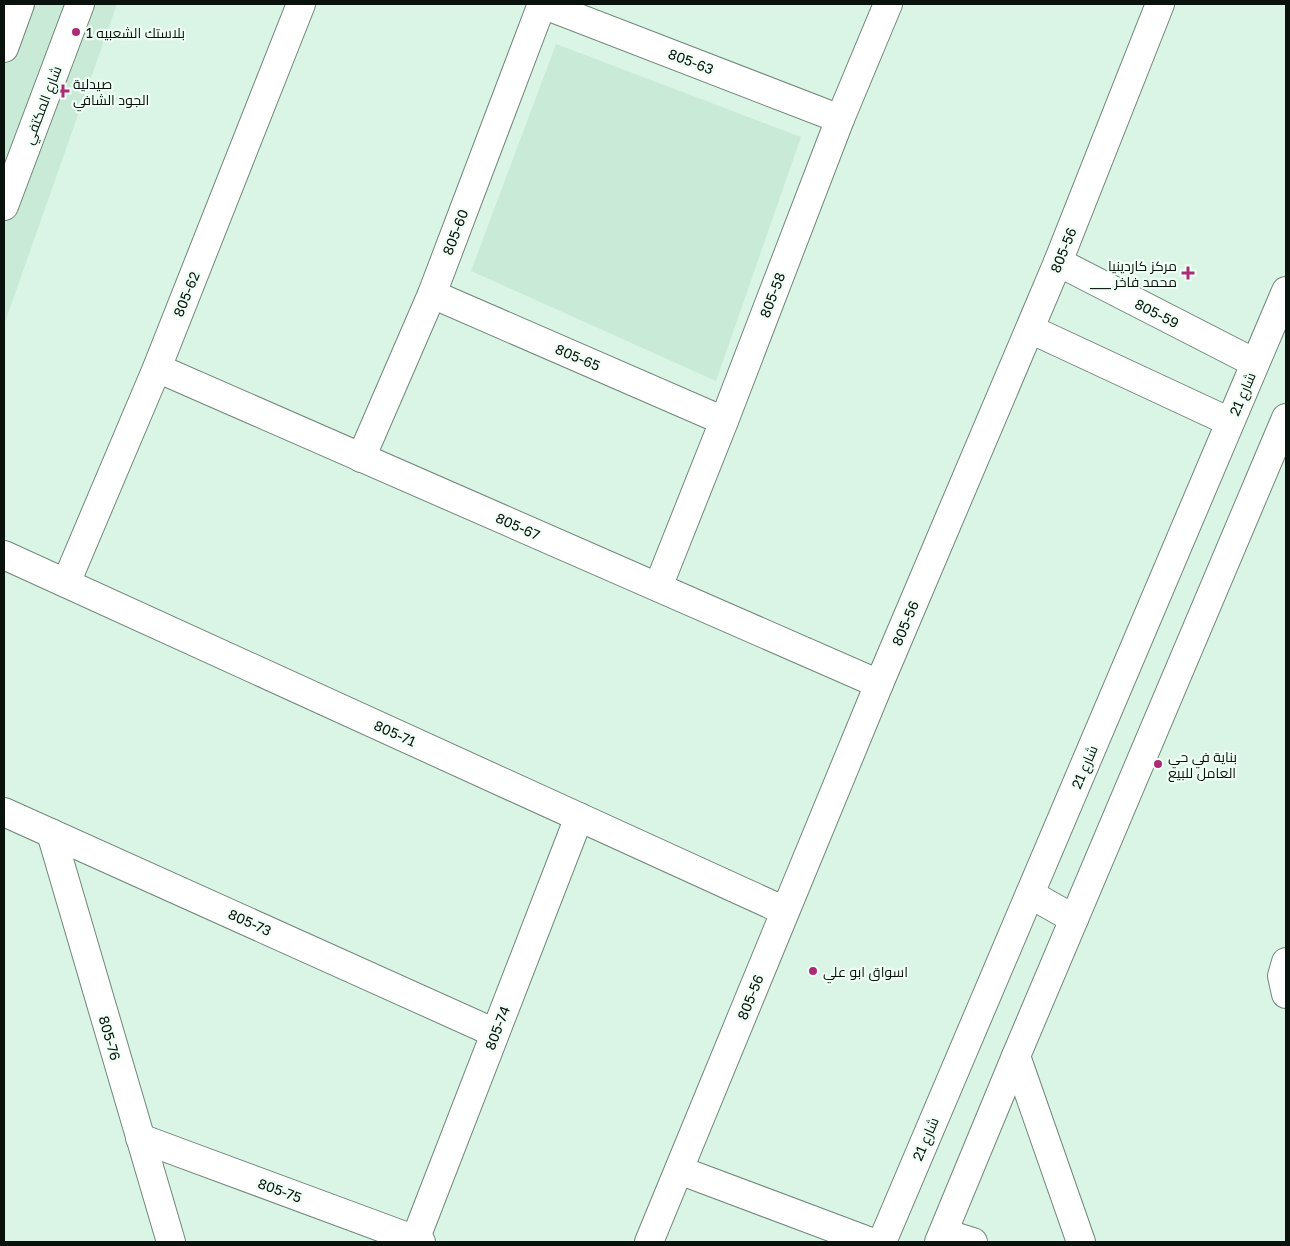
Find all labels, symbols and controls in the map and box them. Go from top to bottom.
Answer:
place label: بلاستك الشعبيه 1 [86,24,185,41]
marker: بلاستك الشعبيه 1 [70,26,82,38]
street label: 805-63 [666,45,716,77]
street label: شارع المكتفي [19,64,68,148]
place label: صيدلية الجود الشافي [73,75,149,112]
marker: صيدلية الجود الشافي [57,85,69,97]
street label: 805-60 [438,207,472,257]
street label: 805-56 [1046,225,1080,275]
place label: مركز كاردينيا ___ محمد فاخر [1090,257,1177,290]
marker: مركز كاردينيا ___ محمد فاخر [1181,266,1195,280]
street label: 805-62 [169,269,203,319]
street label: 805-58 [756,270,788,320]
street label: 805-59 [1132,295,1182,331]
street label: 805-65 [553,340,603,374]
street label: شارع 21 [1225,370,1260,419]
street label: 805-67 [493,509,543,543]
street label: 805-56 [888,598,922,648]
street label: 805-71 [371,716,419,750]
street label: شارع 21 [1067,743,1102,792]
place label: بناية في حي العامل للبيع [1168,748,1237,782]
marker: بناية في حي العامل للبيع [1152,758,1164,770]
street label: 805-73 [226,905,274,939]
place label: اسواق ابو علي [823,963,908,984]
marker: اسواق ابو علي [807,965,819,977]
street label: 805-56 [733,972,767,1022]
street label: 805-74 [481,1004,513,1052]
street label: 805-76 [96,1014,124,1062]
street label: شارع 21 [908,1115,943,1164]
street label: 805-75 [256,1174,304,1206]

